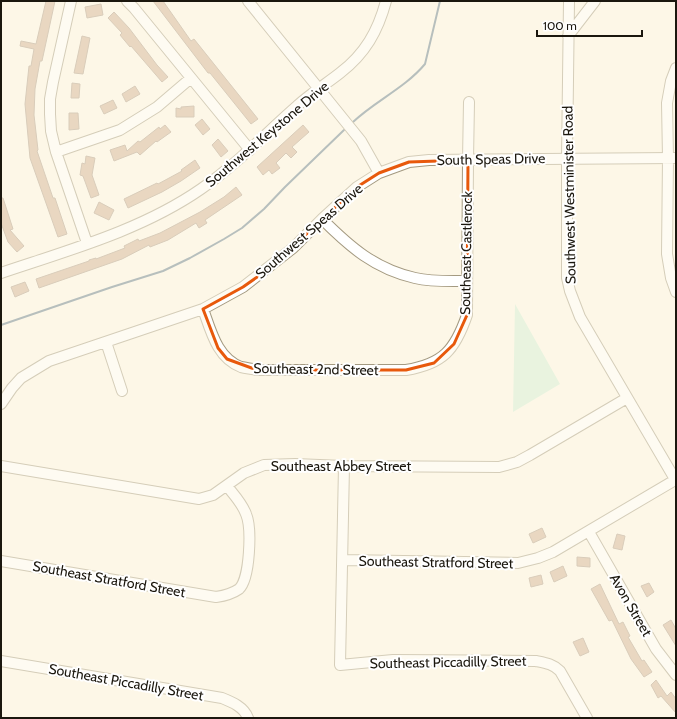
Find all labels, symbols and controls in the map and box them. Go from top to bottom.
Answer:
scale bar [537,12,642,38]
text: 100 m [543,18,577,33]
street label: Southwest Keystone Drive [202,77,332,191]
street label: Southwest Westminister Road [558,106,580,284]
street label: South Speas Drive [436,149,546,169]
street label: Southwest Speas Drive [252,179,366,283]
street label: Southeast Castlerock [456,190,476,315]
street label: Southeast 2nd Street [253,359,379,379]
street label: Southeast Abbey Street [271,457,412,475]
street label: Southeast Stratford Street [358,552,514,572]
street label: Southeast Stratford Street [31,557,187,601]
street label: Avon Street [606,570,656,640]
street label: Southeast Piccadilly Street [369,652,527,672]
street label: Southeast Piccadilly Street [47,660,205,705]

